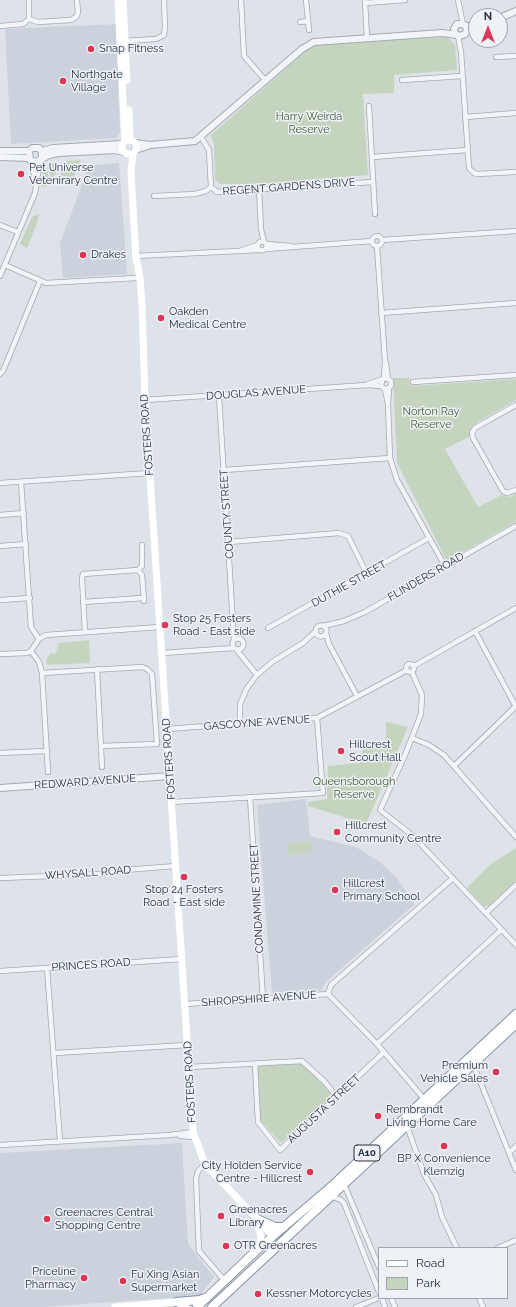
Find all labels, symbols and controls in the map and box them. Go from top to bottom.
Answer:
north arrow [468,8,508,48]
text: N [484,10,492,23]
place label: Snap Fitness [99,42,164,56]
marker: Snap Fitness [86,44,96,54]
place label: Northgate Village [71,68,123,94]
marker: Northgate Village [58,76,68,86]
park label: Harry Weirda Reserve [276,110,342,136]
place label: Pet Universe Vetenirary Centre [29,161,118,187]
marker: Pet Universe Vetenirary Centre [16,169,26,179]
street label: REGENT GARDENS DRIVE [222,176,356,198]
place label: Drakes [91,248,126,262]
marker: Drakes [78,250,88,260]
place label: Oakden Medical Centre [169,305,246,331]
marker: Oakden Medical Centre [156,313,166,323]
street label: DOUGLAS AVENUE [206,383,306,403]
street label: FOSTERS ROAD [138,394,156,476]
park label: Norton Ray Reserve [402,405,460,431]
street label: COUNTY STREET [217,469,237,559]
street label: FLINDERS ROAD [386,550,466,604]
street label: DUTHIE STREET [309,558,389,610]
place label: Stop 25 Fosters Road - East side [173,612,255,638]
marker: Stop 25 Fosters Road - East side [160,620,170,630]
street label: GASCOYNE AVENUE [203,713,311,733]
street label: FOSTERS ROAD [160,718,178,800]
place label: Hillcrest Scout Hall [349,738,401,764]
marker: Hillcrest Scout Hall [336,746,346,756]
street label: REDWARD AVENUE [34,772,136,792]
park label: Queensborough Reserve [313,775,395,801]
place label: Hillcrest Community Centre [345,819,441,845]
marker: Hillcrest Community Centre [332,827,342,837]
street label: CONDAMINE STREET [248,843,266,953]
street label: WHYSALL ROAD [44,863,132,883]
marker: Stop 24 Fosters Road - East side [179,872,189,882]
place label: Hillcrest Primary School [343,877,420,903]
place label: Stop 24 Fosters Road - East side [143,883,225,909]
marker: Hillcrest Primary School [330,885,340,895]
street label: PRINCES ROAD [51,956,131,974]
street label: SHROPSHIRE AVENUE [201,988,317,1010]
street label: FOSTERS ROAD [181,1041,199,1123]
place label: Premium Vehicle Sales [420,1059,488,1085]
marker: Premium Vehicle Sales [491,1067,501,1077]
street label: AUGUSTA STREET [285,1072,363,1146]
place label: Rembrandt Living Home Care [386,1103,477,1129]
marker: Rembrandt Living Home Care [373,1111,383,1121]
marker: BP X Convenience Klemzig [439,1141,449,1151]
road number: A10 [354,1145,380,1161]
place label: BP X Convenience Klemzig [397,1152,491,1178]
place label: City Holden Service Centre - Hillcrest [202,1159,302,1185]
marker: City Holden Service Centre - Hillcrest [305,1167,315,1177]
place label: Greenacres Library [229,1203,287,1229]
place label: Greenacres Central Shopping Centre [55,1206,153,1232]
marker: Greenacres Library [216,1211,226,1221]
marker: Greenacres Central Shopping Centre [42,1214,52,1224]
place label: OTR Greenacres [234,1239,317,1253]
marker: OTR Greenacres [221,1241,231,1251]
legend [378,1247,508,1299]
text: Road [416,1256,445,1270]
place label: Priceline Pharmacy [25,1265,76,1291]
place label: Fu Xing Asian Supermarket [131,1268,199,1294]
marker: Priceline Pharmacy [79,1273,89,1283]
marker: Fu Xing Asian Supermarket [118,1276,128,1286]
text: Park [416,1276,441,1290]
place label: Kessner Motorcycles [266,1287,372,1301]
marker: Kessner Motorcycles [253,1289,263,1299]

